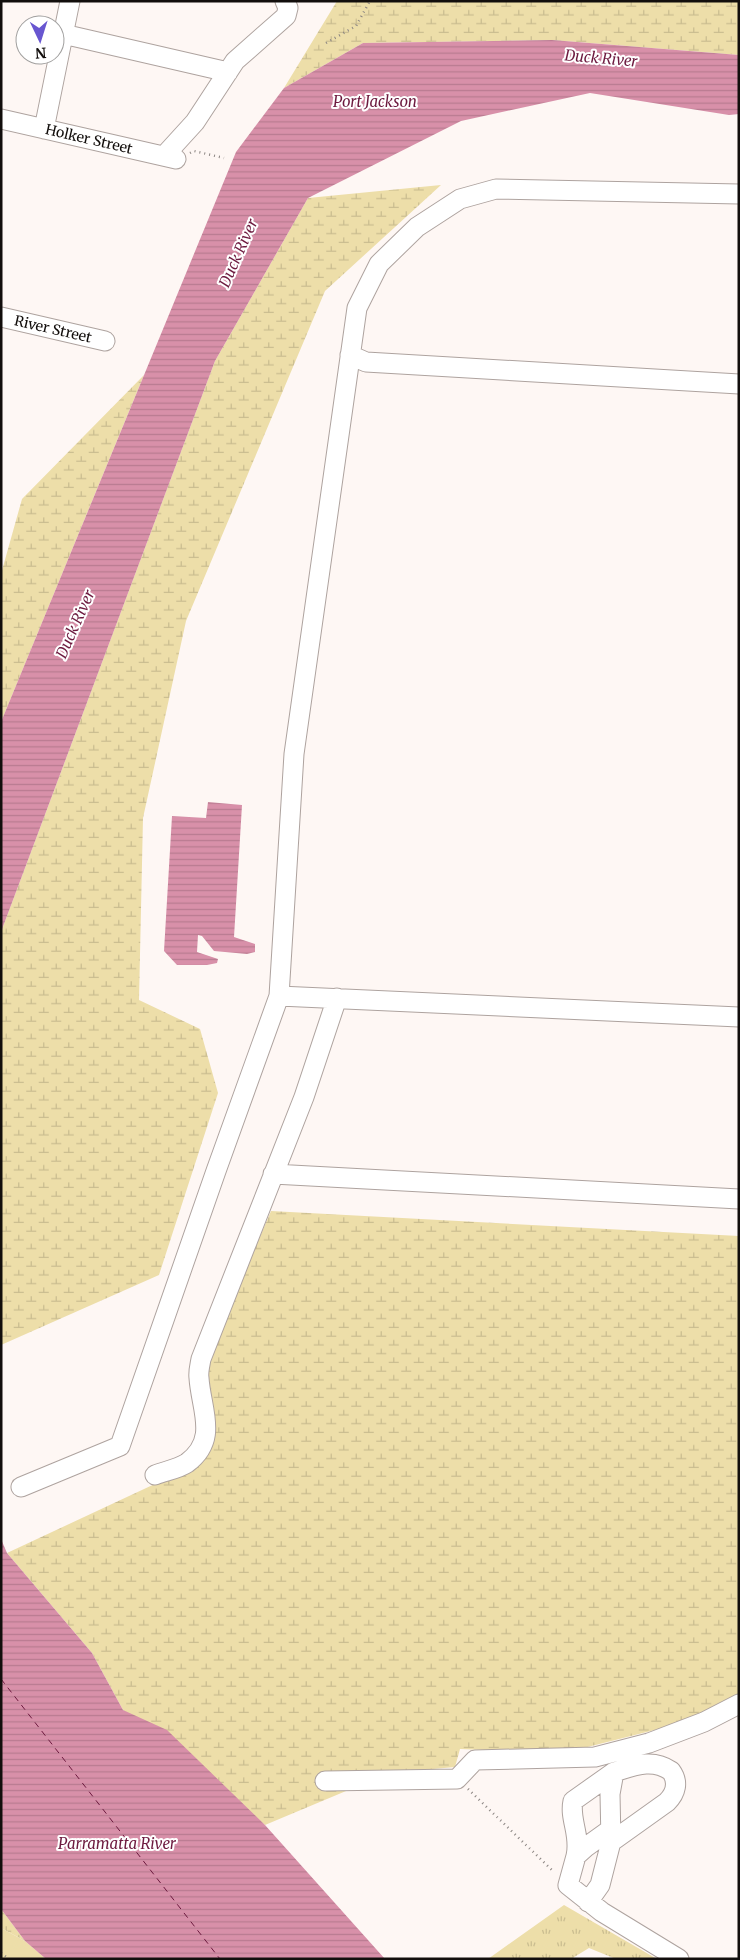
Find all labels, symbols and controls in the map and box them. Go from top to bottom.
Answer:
north arrow [15,15,65,65]
text: N [35,44,47,62]
water label: Duck River [563,45,639,71]
water label: Port Jackson [333,92,417,111]
street label: Holker Street [44,120,135,158]
water label: Duck River [214,215,262,291]
street label: River Street [13,311,94,347]
water label: Duck River [51,586,99,662]
water label: Parramatta River [58,1834,177,1853]

